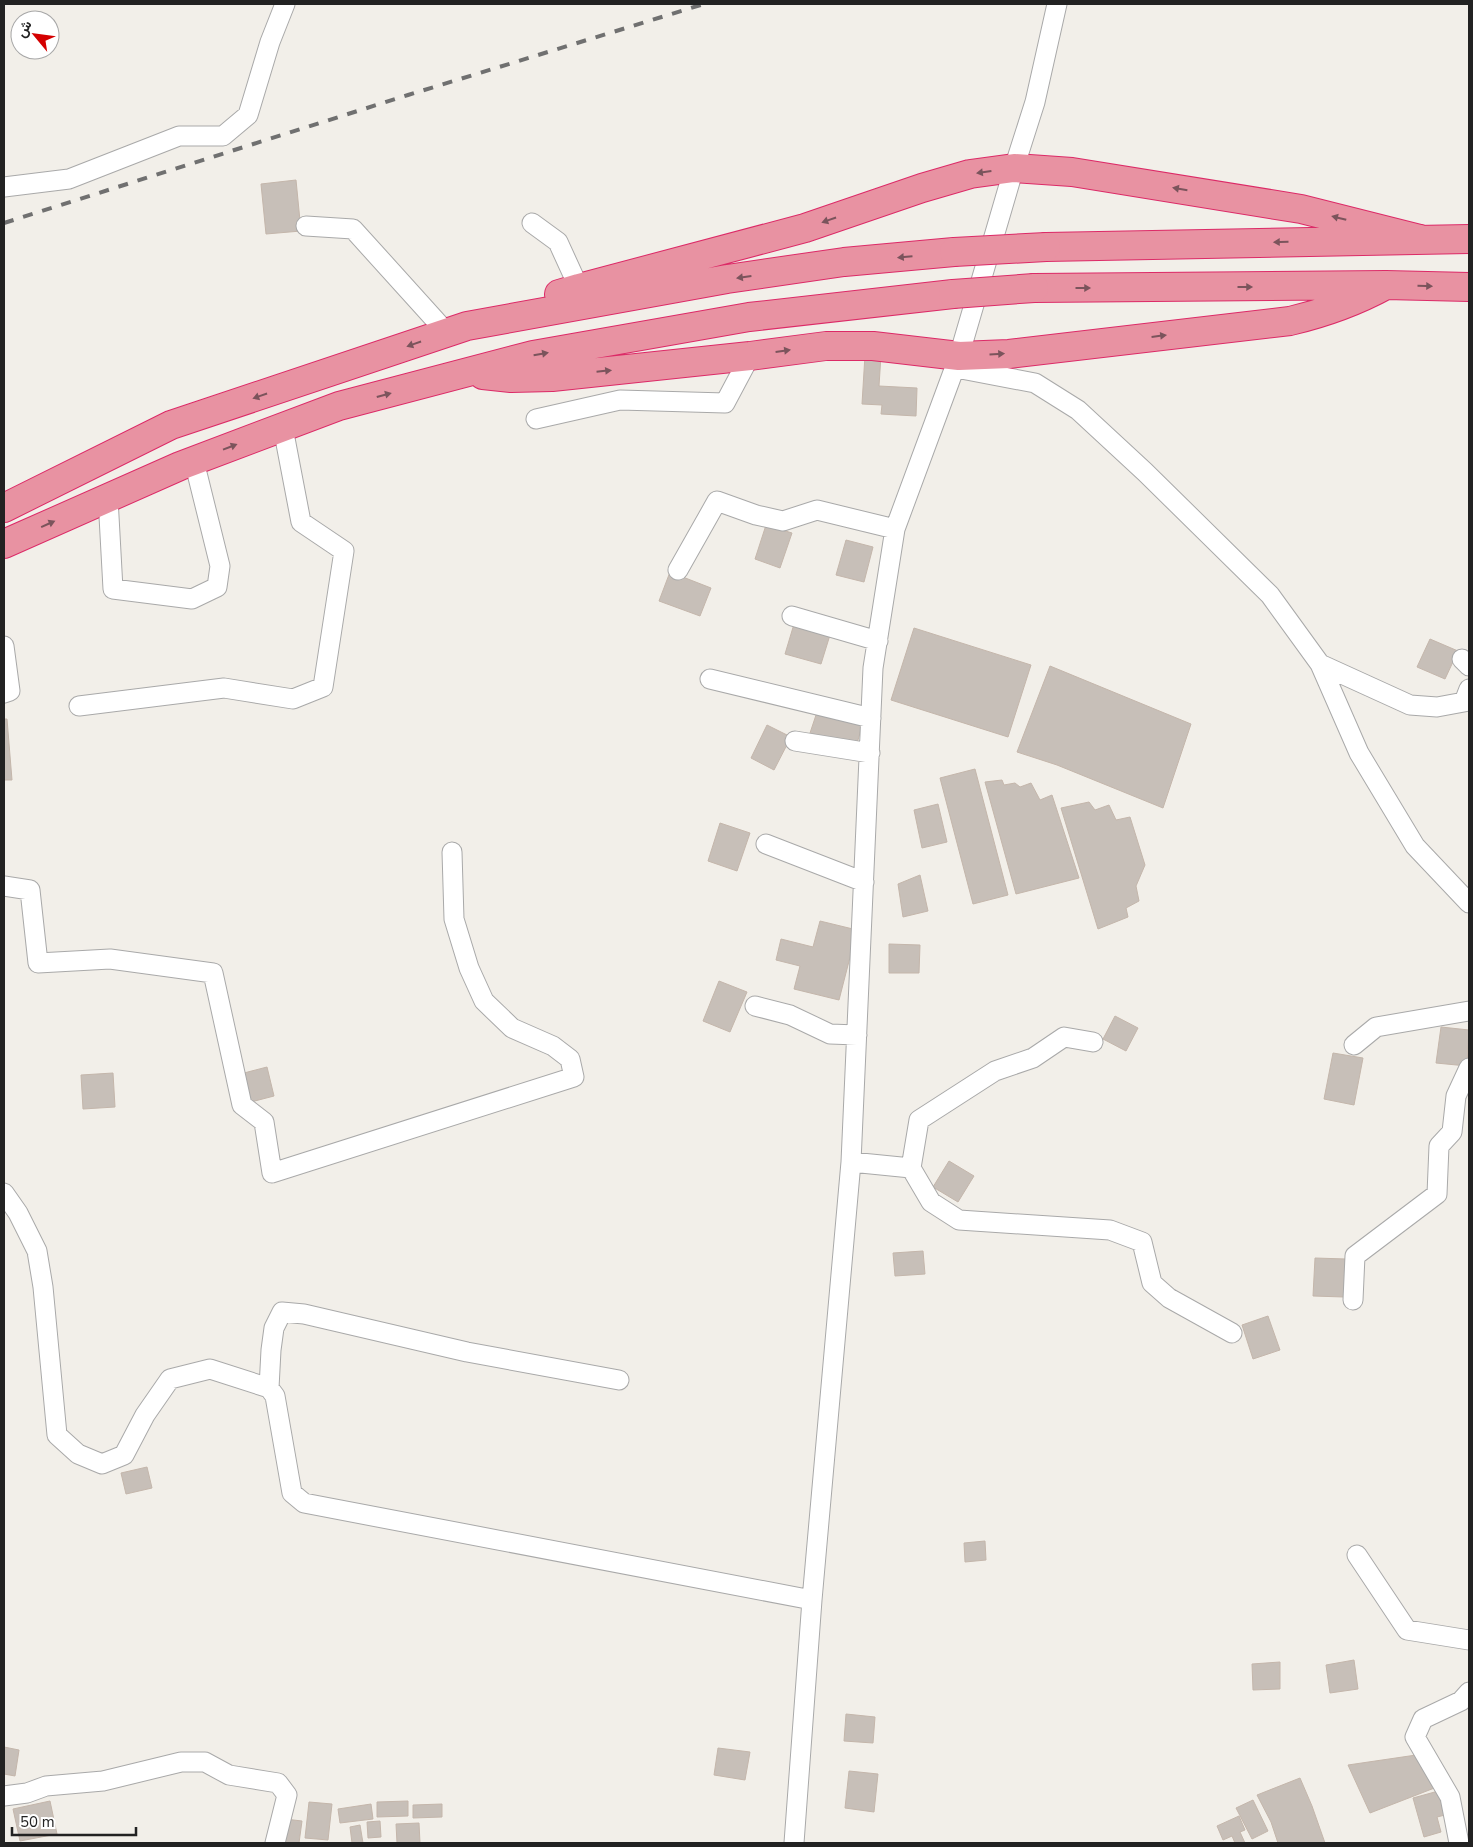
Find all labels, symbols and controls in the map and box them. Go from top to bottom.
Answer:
north arrow [10,10,60,60]
text: ش [12,17,37,41]
one-way arrow [975,168,991,176]
one-way arrow [1171,184,1187,192]
one-way arrow [1332,214,1347,222]
one-way arrow [821,216,836,224]
one-way arrow [1272,238,1288,246]
one-way arrow [897,253,913,261]
one-way arrow [736,273,752,281]
one-way arrow [1418,282,1434,290]
one-way arrow [1238,283,1254,291]
one-way arrow [1075,284,1091,292]
one-way arrow [1151,332,1167,340]
one-way arrow [406,341,421,348]
one-way arrow [776,347,792,355]
one-way arrow [533,349,549,357]
one-way arrow [989,350,1005,358]
one-way arrow [597,367,613,375]
one-way arrow [376,390,391,398]
one-way arrow [252,392,267,400]
one-way arrow [223,443,238,451]
one-way arrow [41,520,55,528]
scale bar [12,1804,136,1836]
text: 50 m [20,1812,55,1832]

